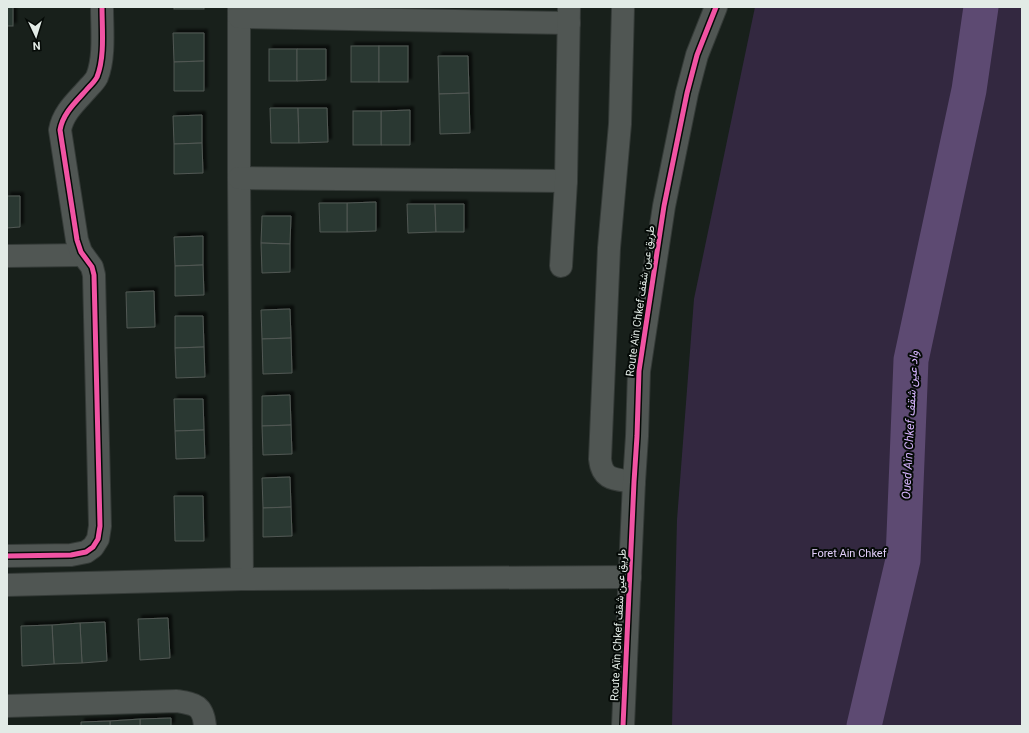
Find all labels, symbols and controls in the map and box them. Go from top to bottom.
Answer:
north arrow [16,16,56,56]
text: N [32,39,41,52]
street label: Route Aïn Chkef طريق عين شقف [623,225,658,377]
water label: Oued Aïn Chkef واد عين شقف [899,350,922,500]
park label: Foret Ain Chkef [811,547,887,560]
street label: Route Aïn Chkef طريق عين شقف [608,549,629,701]

